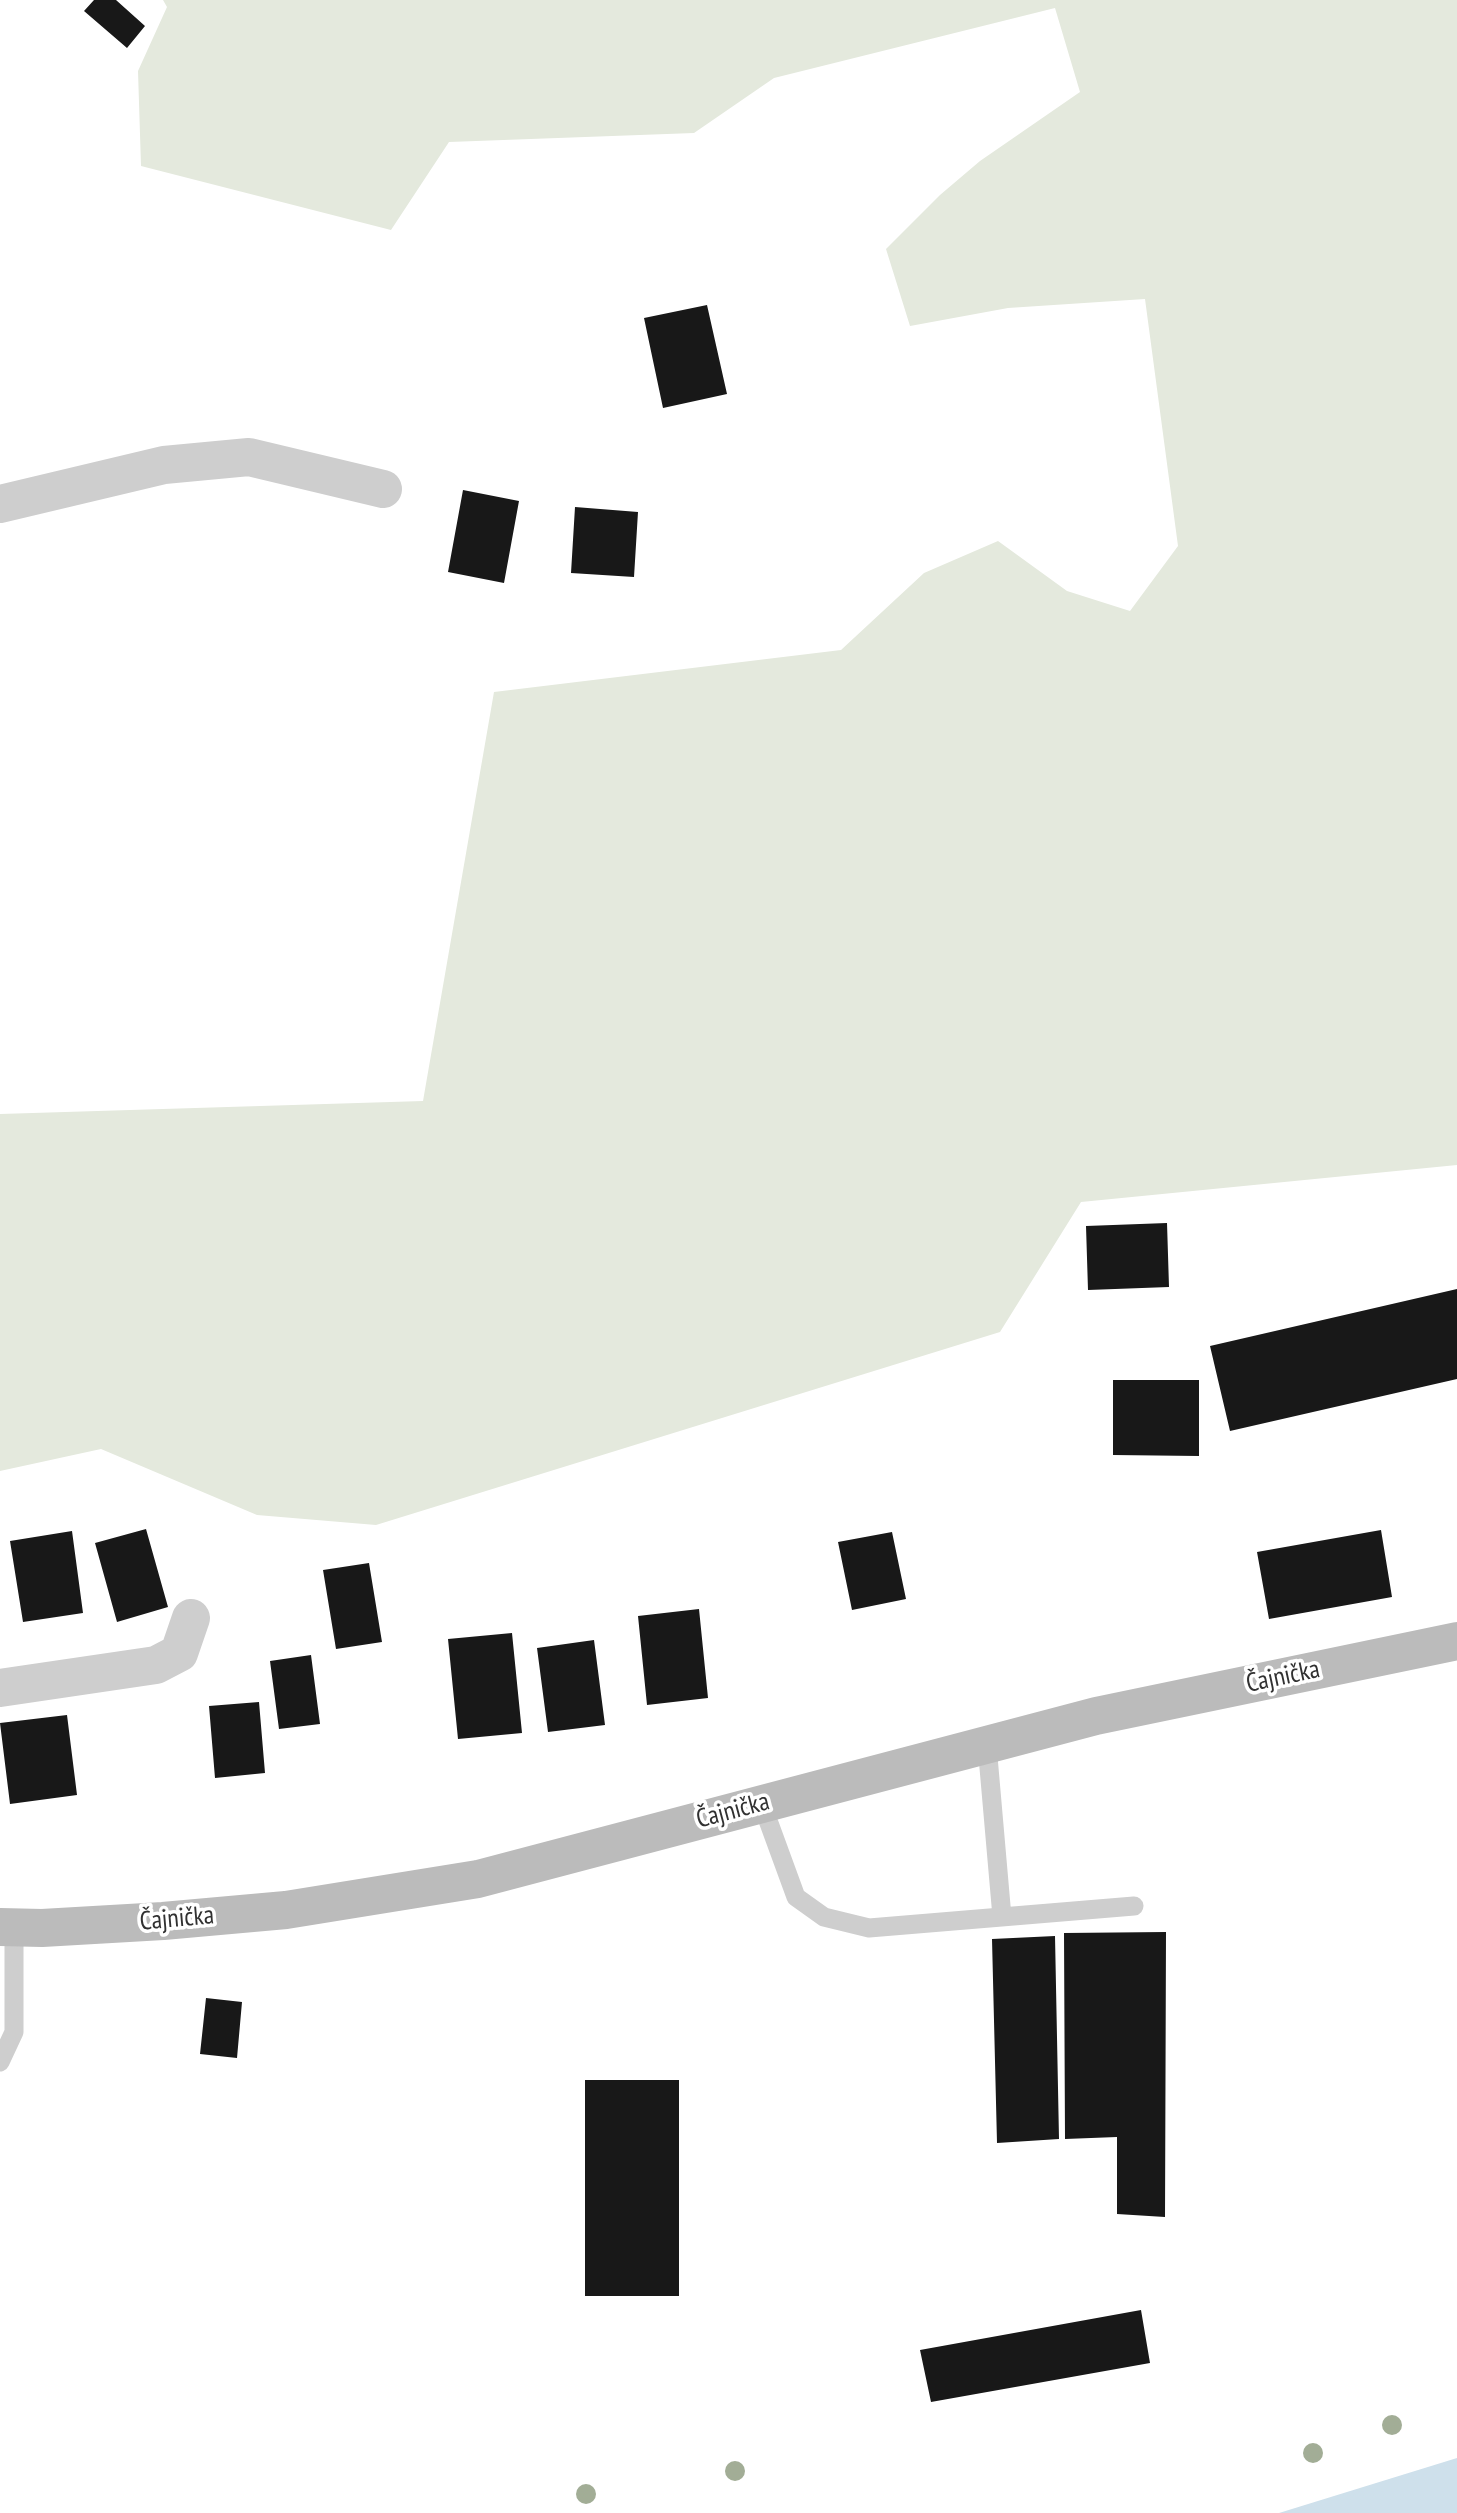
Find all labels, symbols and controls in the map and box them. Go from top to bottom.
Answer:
street label: Čajnička [1243,1654,1323,1700]
street label: Čajnička [693,1786,773,1836]
street label: Čajnička [139,1900,215,1938]

